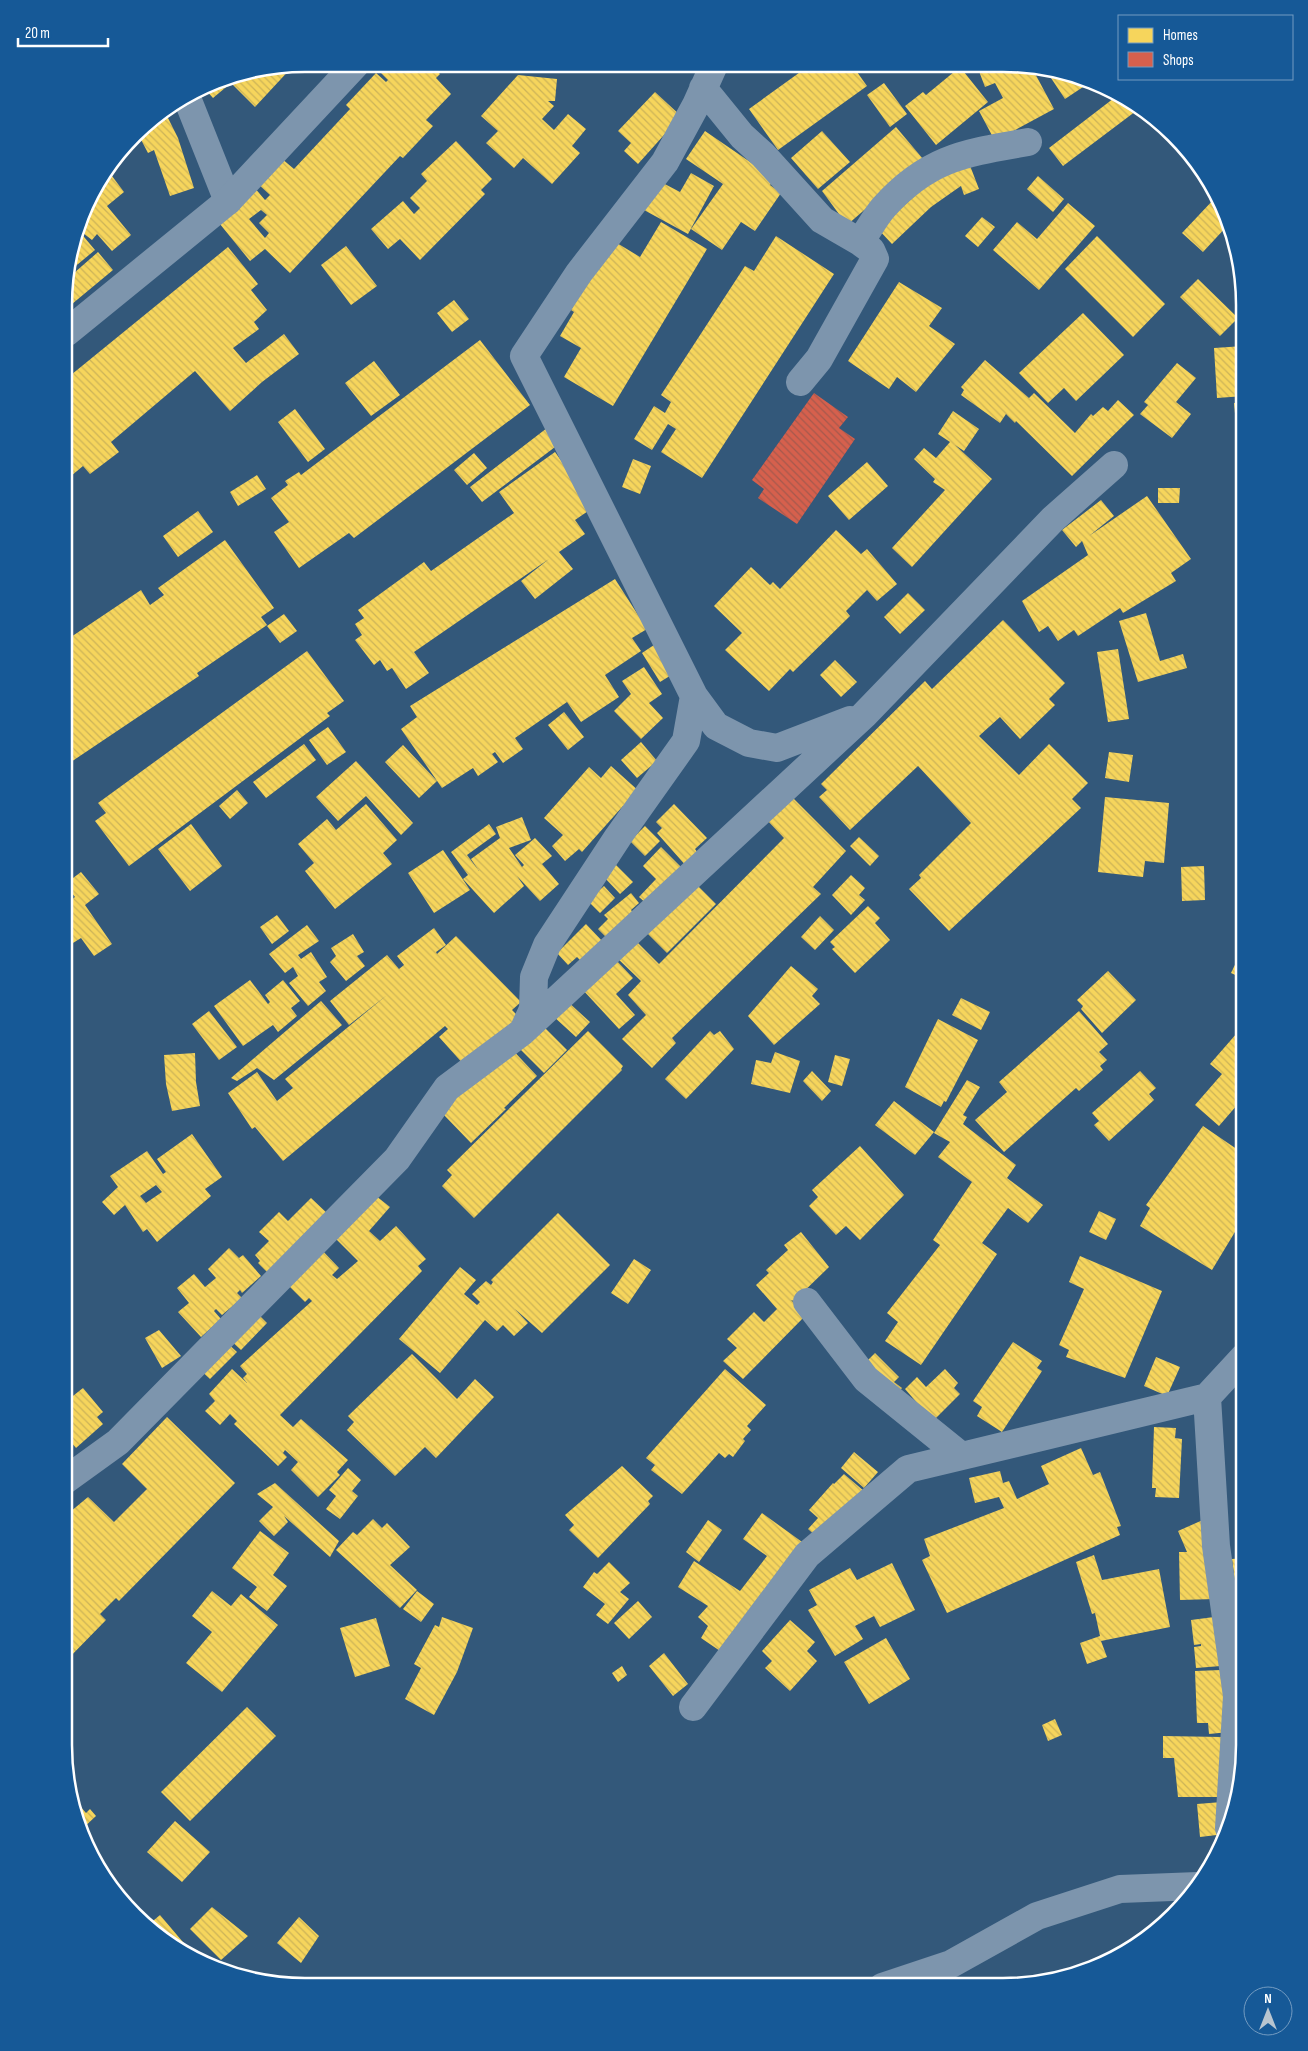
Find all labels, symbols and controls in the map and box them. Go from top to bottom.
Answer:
scale bar [18,15,108,47]
legend [1118,15,1293,80]
text: 20 m [25,24,50,43]
text: Homes [1163,26,1198,45]
text: Shops [1163,51,1194,70]
north arrow [1243,1986,1293,2036]
text: N [1264,1990,1272,2007]

